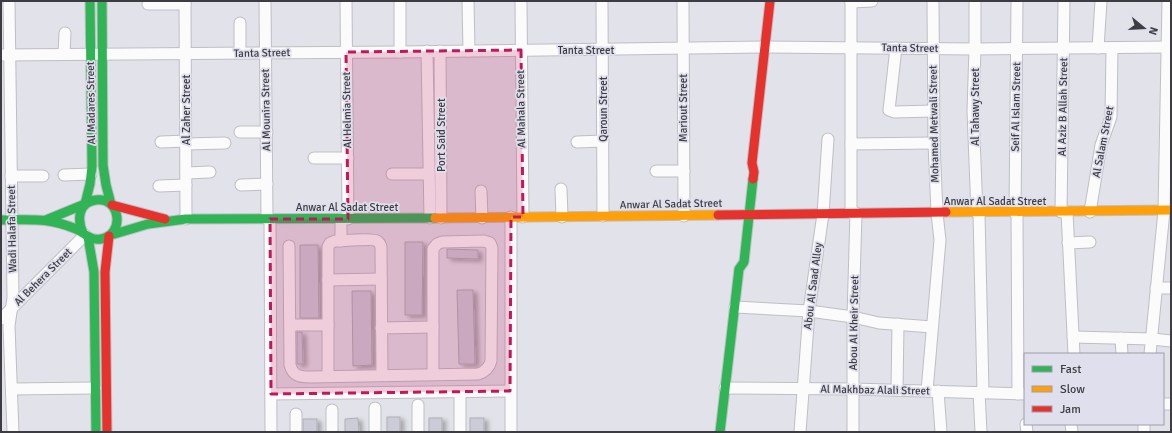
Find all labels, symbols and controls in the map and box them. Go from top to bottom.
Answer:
north arrow [1124,8,1164,48]
text: N [1146,25,1160,37]
street label: Tanta Street [882,41,939,55]
street label: Tanta Street [558,44,614,57]
street label: Tanta Street [234,46,291,60]
street label: Al Aziz B Allah Street [1056,57,1070,157]
street label: Al Madares Street [84,61,98,145]
street label: Seif Al Islam Street [1009,62,1023,152]
street label: Mohamed Metwali Street [926,65,942,183]
street label: Al Tahawy Street [969,68,982,146]
street label: Al Mounira Street [259,69,273,151]
street label: Al Mahala Street [514,70,528,148]
street label: Al Helmia Street [340,71,354,149]
street label: Mariout Street [677,74,690,142]
street label: Al Zaher Street [180,75,193,145]
street label: Qaroun Street [597,76,610,142]
street label: Port Said Street [435,98,448,172]
street label: Al Salam Street [1090,105,1116,179]
street label: Wadi Halafa Street [5,185,19,273]
street label: Anwar Al Sadat Street [944,195,1046,208]
street label: Anwar Al Sadat Street [620,197,723,211]
street label: Anwar Al Sadat Street [296,201,398,214]
street label: Abou Al Saad Alley [801,241,825,330]
street label: Al Behera Street [11,245,75,309]
street label: Abou Al Kheir Street [847,275,861,371]
legend [1024,353,1164,425]
text: Fast [1060,362,1081,377]
text: Slow [1060,382,1085,397]
street label: Al Makhbaz Alali Street [820,383,930,397]
text: Jam [1060,402,1081,417]

